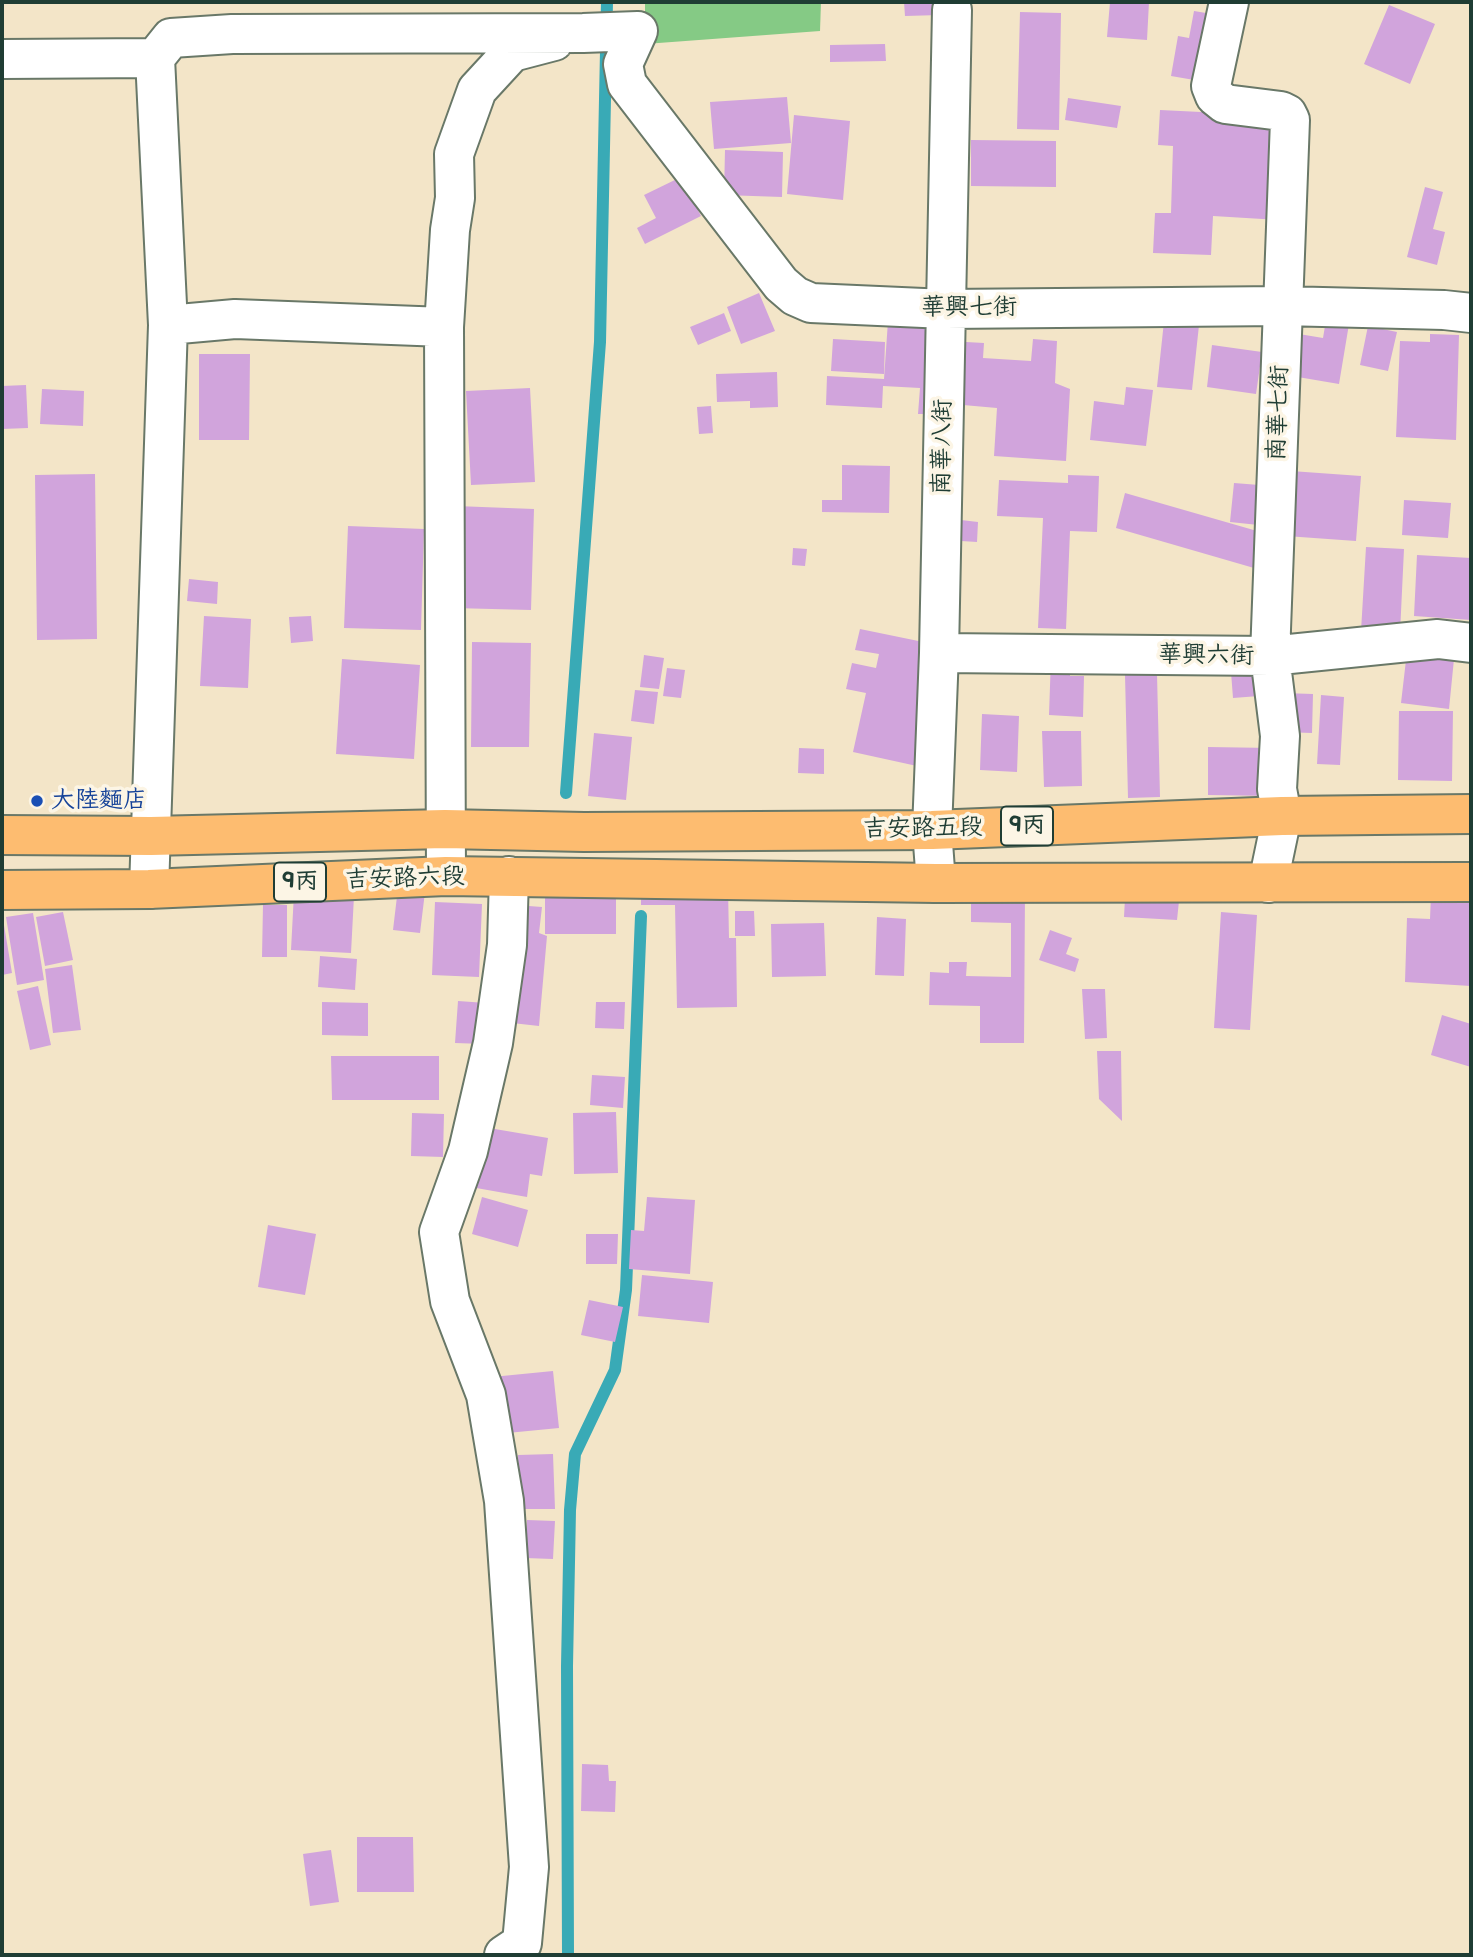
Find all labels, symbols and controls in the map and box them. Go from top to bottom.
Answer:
street label: 華興七街 [921,294,1017,322]
street label: 南華七街 [1263,365,1295,461]
street label: 南華八街 [928,399,958,495]
street label: 華興六街 [1158,641,1254,671]
place label: 大陸麵店 [51,787,147,815]
marker: 大陸麵店 [29,793,45,809]
road number: 9丙 [1001,806,1053,846]
street label: 吉安路五段 [863,814,983,844]
road number: 9丙 [274,862,326,902]
street label: 吉安路六段 [345,863,465,895]

